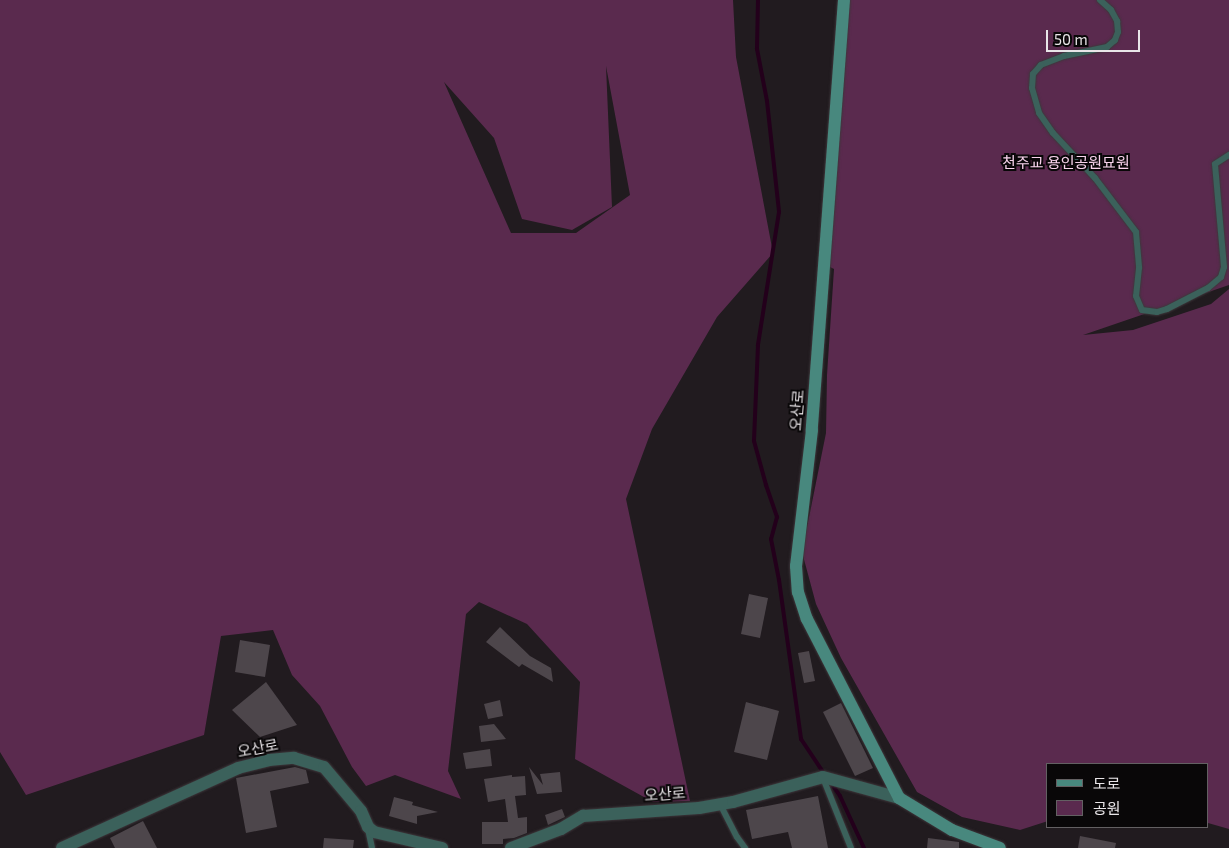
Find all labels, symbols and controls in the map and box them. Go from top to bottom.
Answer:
scale bar [1049,20,1143,52]
text: 50 m [1054,30,1088,48]
park label: 천주교 용인공원묘원 [1002,154,1130,172]
street label: 오산로 [787,389,807,431]
street label: 오산로 [236,735,280,761]
legend [1046,763,1209,828]
text: 도로 [1093,774,1121,792]
street label: 오산로 [644,784,686,804]
text: 공원 [1093,799,1121,817]

